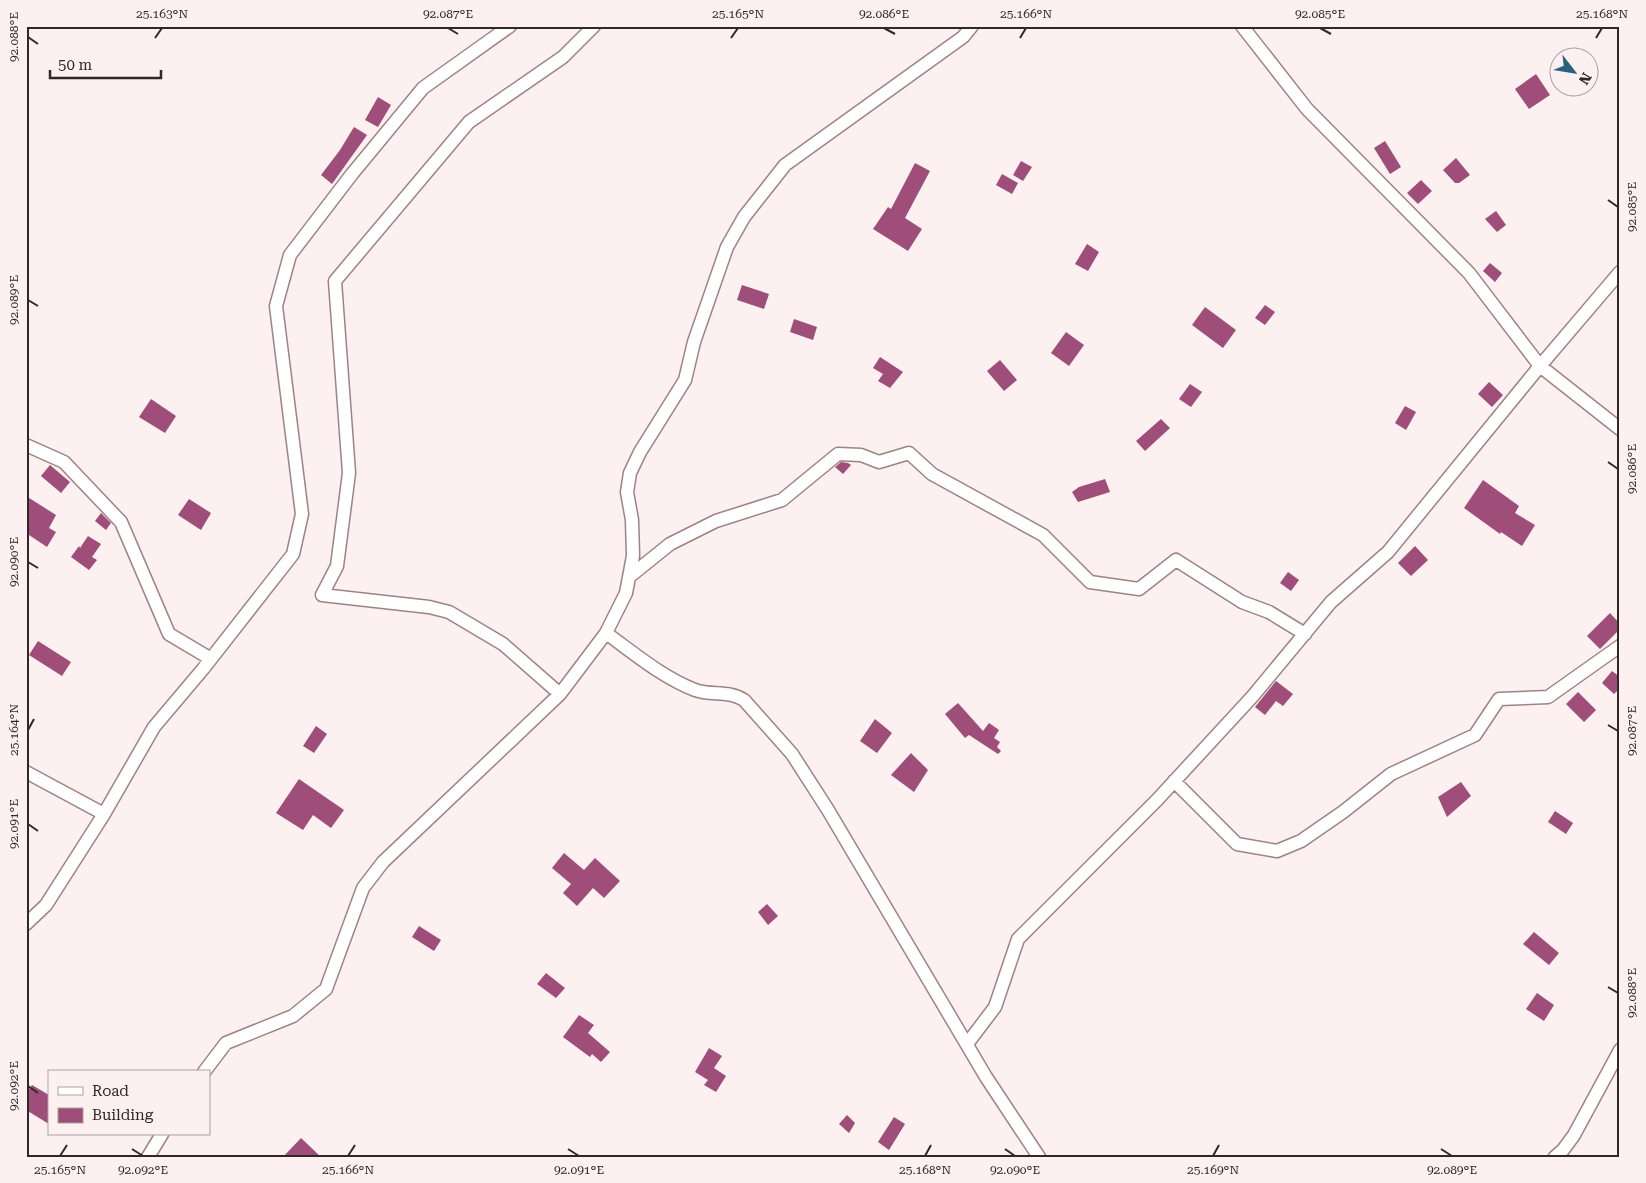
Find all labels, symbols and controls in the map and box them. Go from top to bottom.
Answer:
text: 25.163°N [136,7,188,21]
text: 92.087°E [423,7,473,21]
text: 25.165°N [712,7,764,21]
text: 92.086°E [859,7,909,21]
text: 25.166°N [1000,7,1052,21]
text: 92.085°E [1295,7,1345,21]
text: 25.168°N [1576,7,1628,21]
text: 92.088°E [7,12,21,62]
scale bar [50,48,161,80]
north arrow [1548,48,1598,98]
text: 50 m [58,56,93,74]
text: N [1575,70,1595,88]
text: 92.085°E [1625,182,1639,232]
text: 92.089°E [7,275,21,325]
text: 92.086°E [1625,444,1639,494]
text: 92.090°E [7,537,21,587]
text: 25.164°N [7,704,21,756]
text: 92.087°E [1625,706,1639,756]
text: 92.091°E [7,799,21,849]
text: 92.088°E [1625,968,1639,1018]
text: 92.092°E [7,1061,21,1111]
legend [48,1070,210,1136]
text: Road [92,1082,129,1100]
text: Building [92,1106,154,1124]
text: 25.165°N [34,1163,86,1177]
text: 92.092°E [118,1163,168,1177]
text: 25.166°N [322,1163,374,1177]
text: 92.091°E [554,1163,604,1177]
text: 25.168°N [899,1163,951,1177]
text: 92.090°E [990,1163,1040,1177]
text: 25.169°N [1187,1163,1239,1177]
text: 92.089°E [1427,1163,1477,1177]

